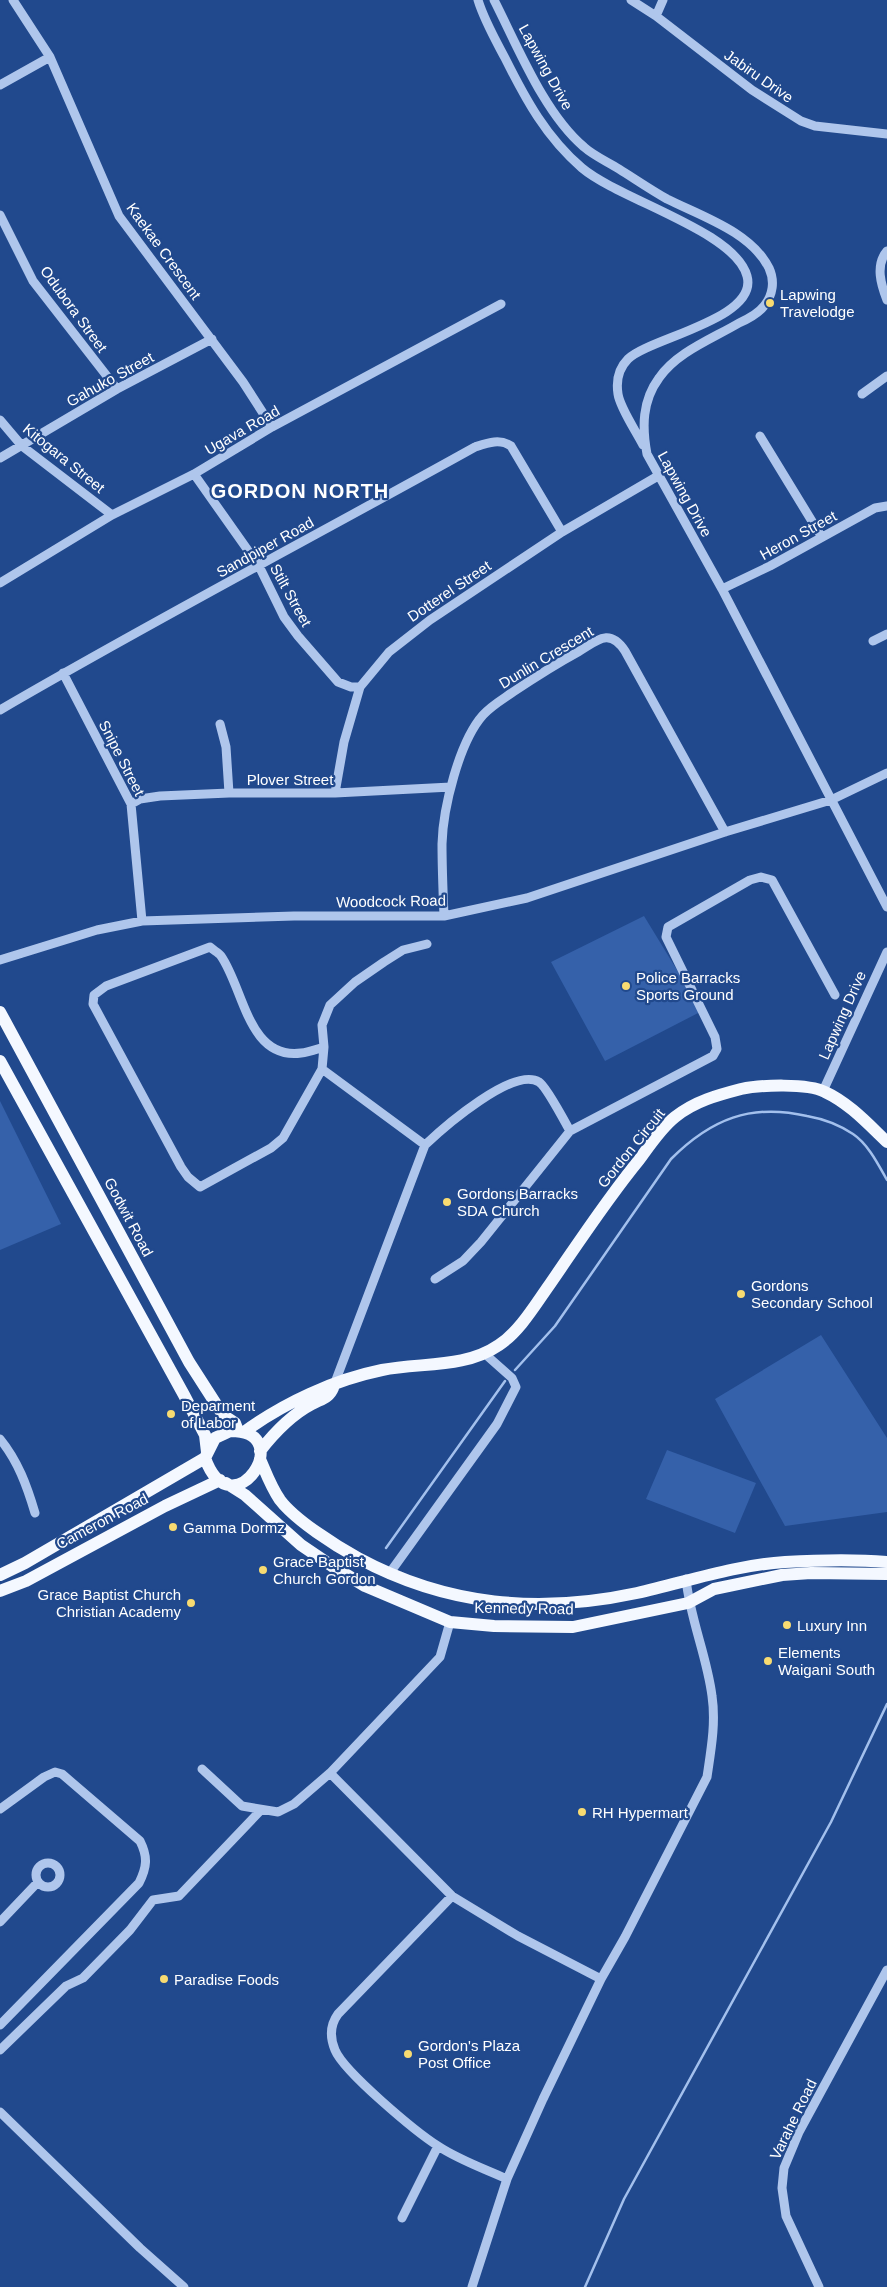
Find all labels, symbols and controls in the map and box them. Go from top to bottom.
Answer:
street label: Lapwing Drive [516,21,576,113]
street label: Jabiru Drive [721,46,797,106]
street label: Kaekae Crescent [123,199,205,303]
street label: Odubora Street [37,263,112,356]
place label: Lapwing Travelodge [780,286,855,320]
marker: Lapwing Travelodge [764,297,776,309]
street label: Gahuko Street [64,348,157,410]
street label: Ugava Road [202,402,282,458]
street label: Kitogara Street [20,420,109,497]
street label: Lapwing Drive [655,448,715,540]
district label: GORDON NORTH [211,480,389,502]
street label: Heron Street [757,507,840,563]
street label: Sandpiper Road [213,513,317,581]
street label: Dotterel Street [404,556,495,625]
street label: Stilt Street [267,561,316,630]
street label: Dunlin Crescent [496,622,597,692]
street label: Snipe Street [96,717,149,799]
street label: Plover Street [247,771,334,788]
street label: Woodcock Road [336,892,446,910]
street label: Lapwing Drive [815,968,869,1062]
place label: Police Barracks Sports Ground [636,969,740,1003]
marker: Police Barracks Sports Ground [620,980,632,992]
street label: Gordon Circuit [594,1104,669,1191]
street label: Godwit Road [101,1175,157,1259]
place label: Gordons Barracks SDA Church [457,1185,578,1219]
marker: Gordons Barracks SDA Church [441,1196,453,1208]
place label: Gordons Secondary School [751,1277,873,1311]
marker: Gordons Secondary School [735,1288,747,1300]
place label: Deparment of Labor [181,1397,256,1431]
marker: Deparment of Labor [165,1408,177,1420]
street label: Cameron Road [53,1490,151,1552]
place label: Gamma Dormz [183,1519,285,1536]
marker: Gamma Dormz [167,1521,179,1533]
place label: Grace Baptist Church Gordon [273,1553,376,1587]
marker: Grace Baptist Church Gordon [257,1564,269,1576]
place label: Grace Baptist Church Christian Academy [38,1586,181,1620]
marker: Grace Baptist Church Christian Academy [185,1597,197,1609]
street label: Kennedy Road [474,1599,574,1617]
place label: Luxury Inn [797,1617,867,1634]
marker: Luxury Inn [781,1619,793,1631]
place label: Elements Waigani South [778,1644,875,1678]
marker: Elements Waigani South [762,1655,774,1667]
place label: RH Hypermart [592,1804,689,1821]
marker: RH Hypermart [576,1806,588,1818]
place label: Paradise Foods [174,1971,279,1988]
marker: Paradise Foods [158,1973,170,1985]
place label: Gordon's Plaza Post Office [418,2037,521,2071]
marker: Gordon's Plaza Post Office [402,2048,414,2060]
street label: Varahe Road [766,2076,820,2162]

